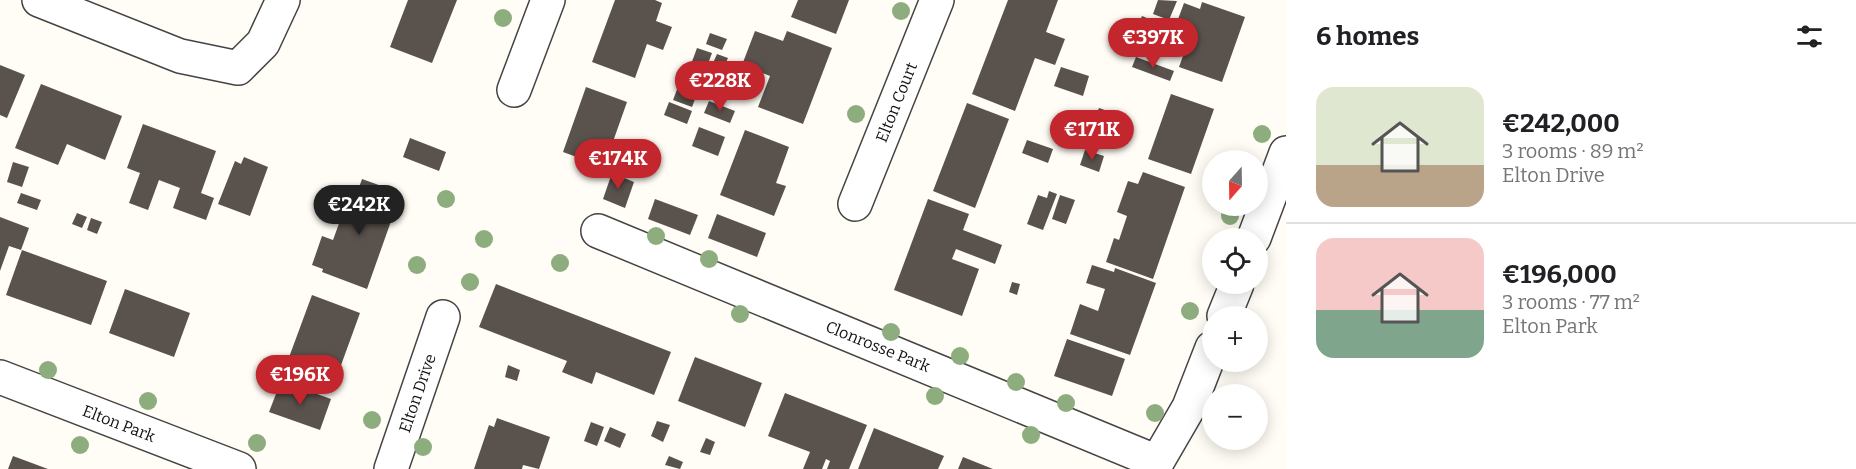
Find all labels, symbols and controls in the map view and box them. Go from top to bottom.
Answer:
pin: €397K [1111,18,1195,69]
icon: filters [1793,20,1826,53]
text: 6 homes [1316,21,1419,52]
text: €397K [1122,25,1184,49]
street label: Elton Court [872,59,921,145]
pin: €228K [678,61,762,112]
text: €228K [689,68,751,92]
text: €242,000 [1502,108,1620,139]
pin: €171K [1050,110,1134,161]
icon: home [1364,111,1436,183]
text: €171K [1064,117,1120,141]
pin: €174K [576,139,660,190]
text: 3 rooms · 89 m² [1502,139,1644,163]
text: €174K [588,146,648,170]
north arrow [1202,150,1268,216]
map controls [1202,150,1268,450]
text: Elton Drive [1502,163,1605,187]
pin: €242K [317,185,401,236]
text: €242K [328,192,390,216]
button: locate [1202,228,1268,294]
text: €196,000 [1502,259,1617,290]
icon: home [1364,262,1436,334]
text: 3 rooms · 77 m² [1502,290,1640,314]
button: + [1202,306,1268,372]
text: Elton Park [1502,314,1598,338]
street label: Clonrosse Park [823,317,933,376]
street label: Elton Drive [395,351,440,435]
pin: €196K [258,355,342,406]
text: €196K [270,362,330,386]
button: − [1202,384,1268,450]
street label: Elton Park [80,401,158,446]

